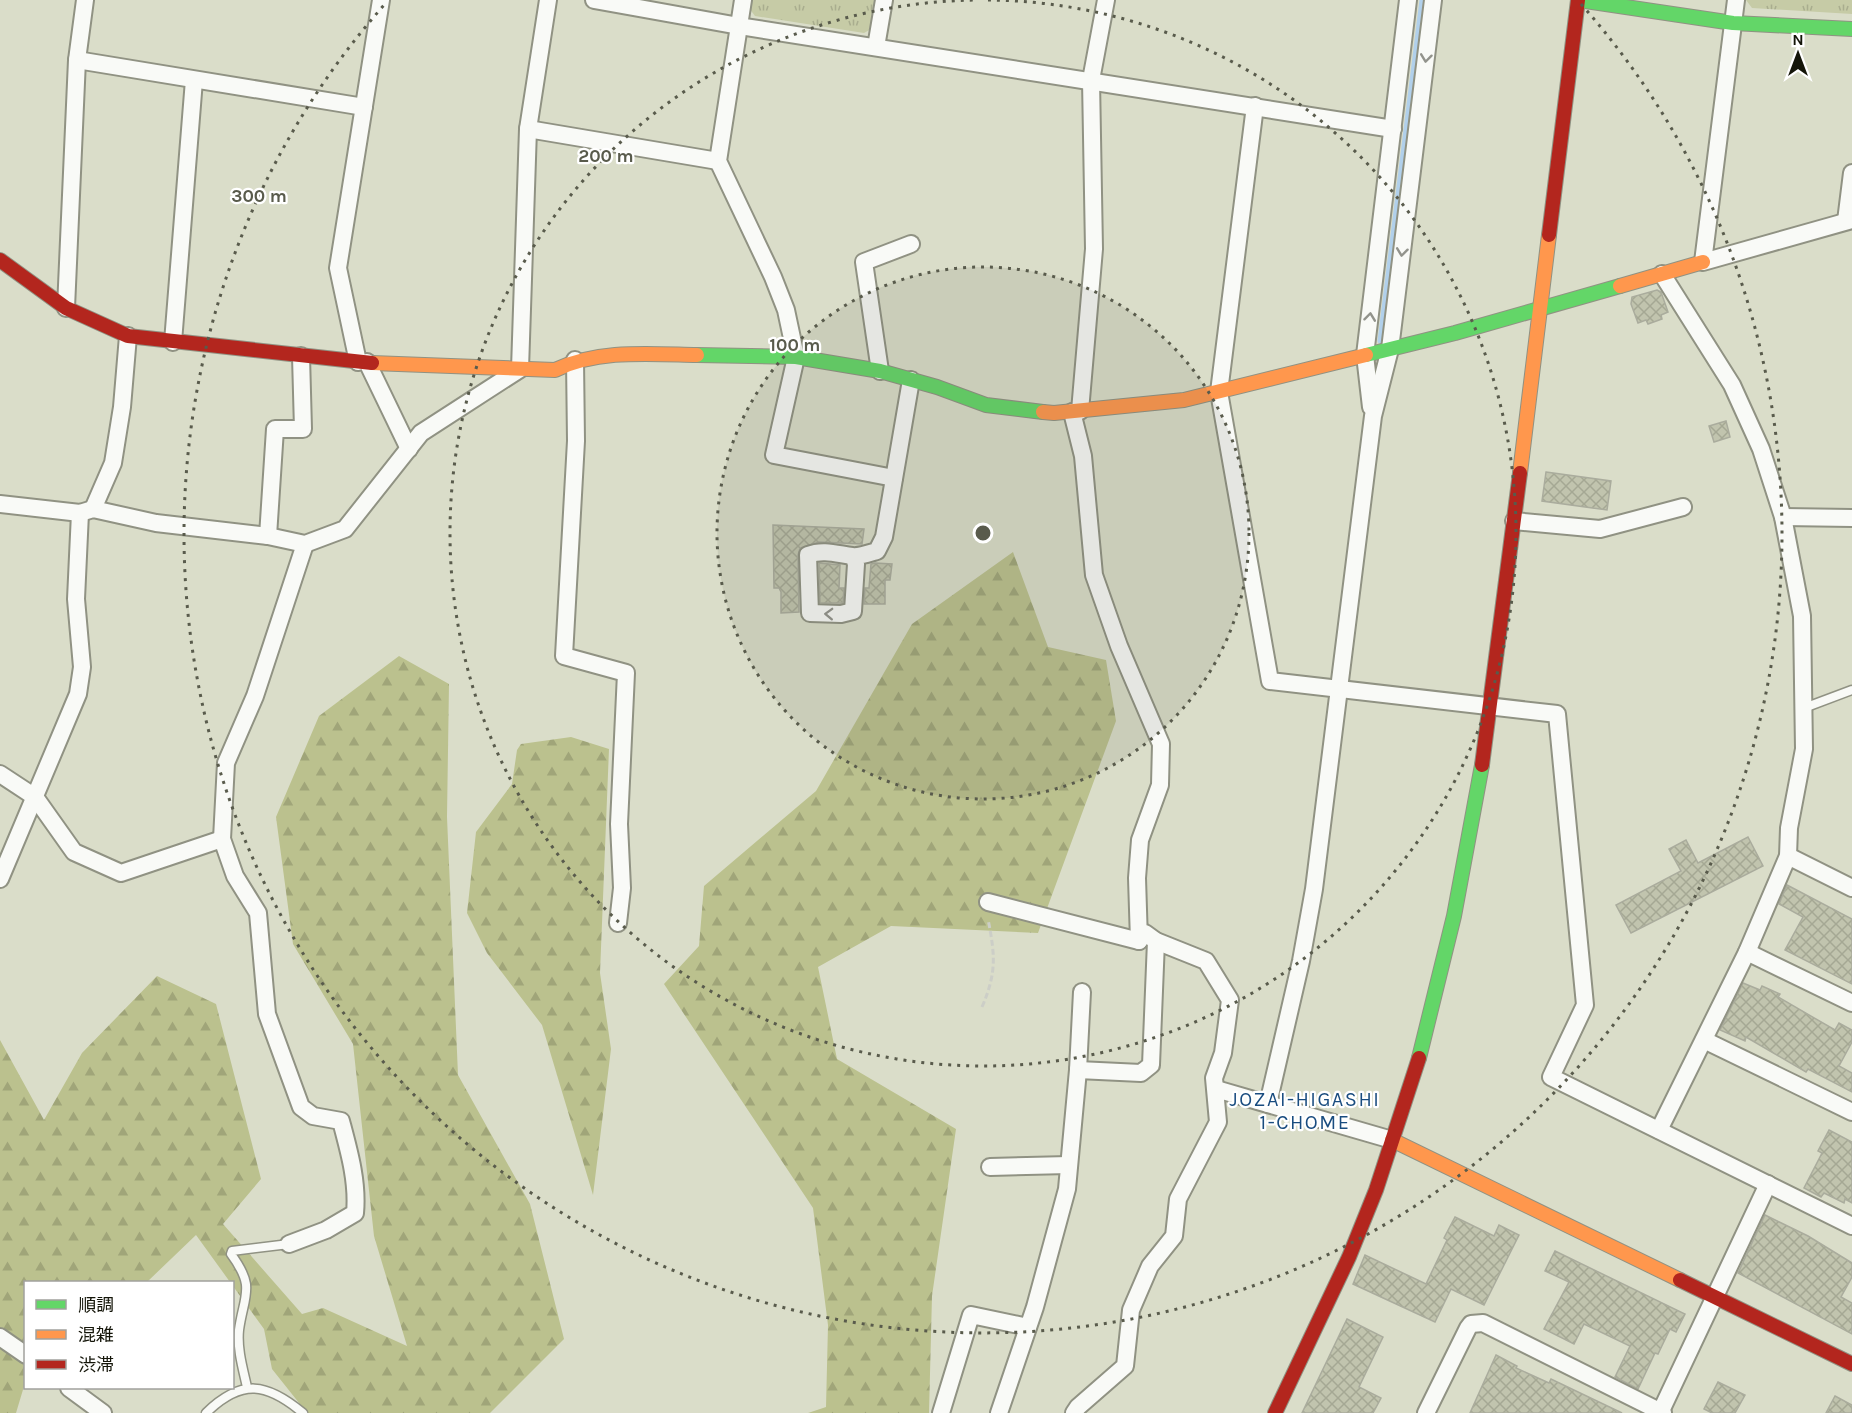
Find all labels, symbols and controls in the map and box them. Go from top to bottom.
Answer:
north arrow [1768,24,1828,84]
text: N [1792,30,1804,49]
one-way arrow [1420,53,1433,63]
text: 200 m [578,145,634,167]
text: 300 m [231,185,287,207]
one-way arrow [1397,247,1409,256]
one-way arrow [1363,312,1376,321]
text: 100 m [770,334,820,356]
centre of rings [973,523,993,543]
one-way arrow [824,607,833,620]
district label: JOZAI-HIGASHI 1-CHOME [1230,1088,1380,1134]
legend [24,1281,234,1389]
text: 順調 [78,1294,114,1316]
text: 混雑 [78,1324,114,1346]
text: 渋滞 [78,1354,114,1376]

